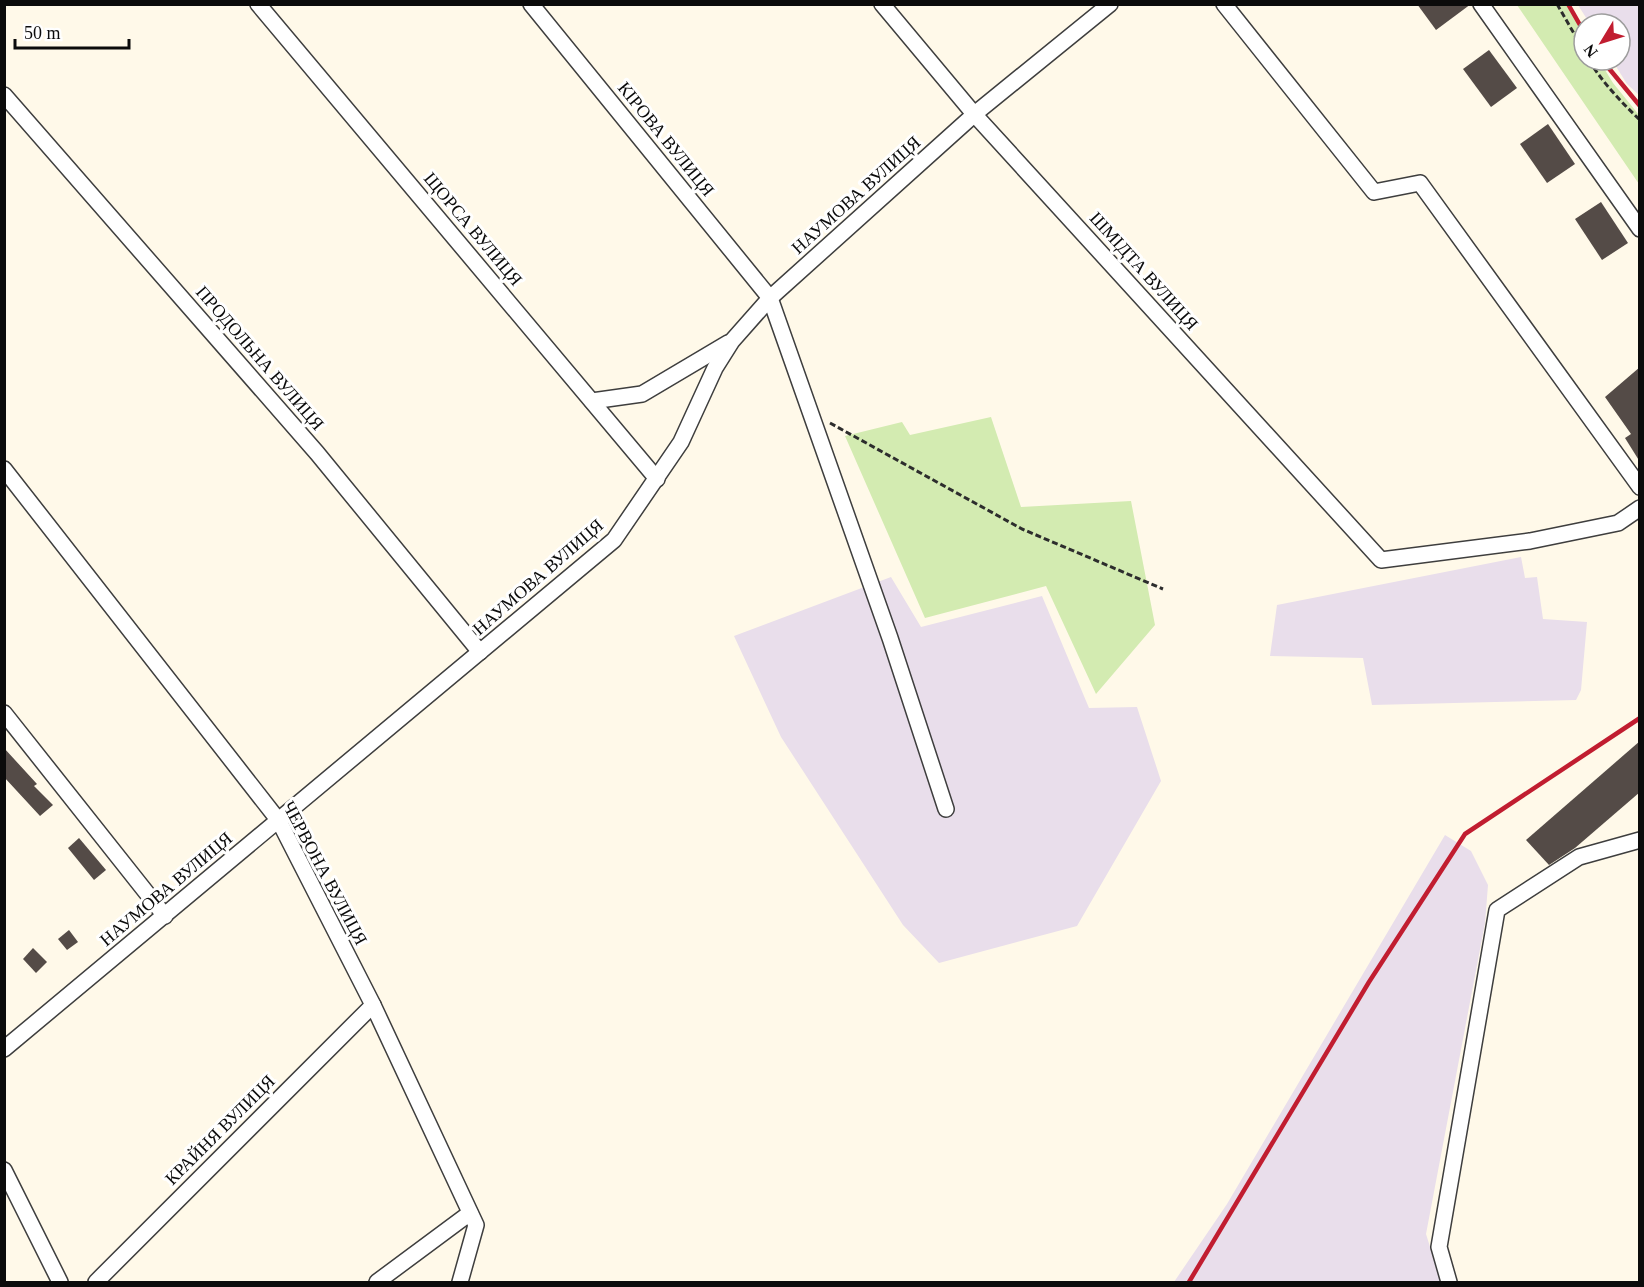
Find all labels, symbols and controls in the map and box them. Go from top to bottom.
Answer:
scale bar [15,12,129,50]
north arrow [1572,12,1632,72]
text: 50 m [24,23,61,43]
text: N [1580,41,1601,61]
street label: КІРОВА ВУЛИЦЯ [614,78,718,200]
street label: НАУМОВА ВУЛИЦЯ [788,132,924,258]
street label: ЩОРСА ВУЛИЦЯ [420,168,526,290]
street label: ШМІДТА ВУЛИЦЯ [1086,208,1202,334]
street label: ПРОДОЛЬНА ВУЛИЦЯ [192,282,328,434]
street label: НАУМОВА ВУЛИЦЯ [469,515,607,639]
street label: ЧЕРВОНА ВУЛИЦЯ [279,798,371,948]
street label: НАУМОВА ВУЛИЦЯ [96,828,236,950]
street label: КРАЙНЯ ВУЛИЦЯ [161,1071,279,1189]

